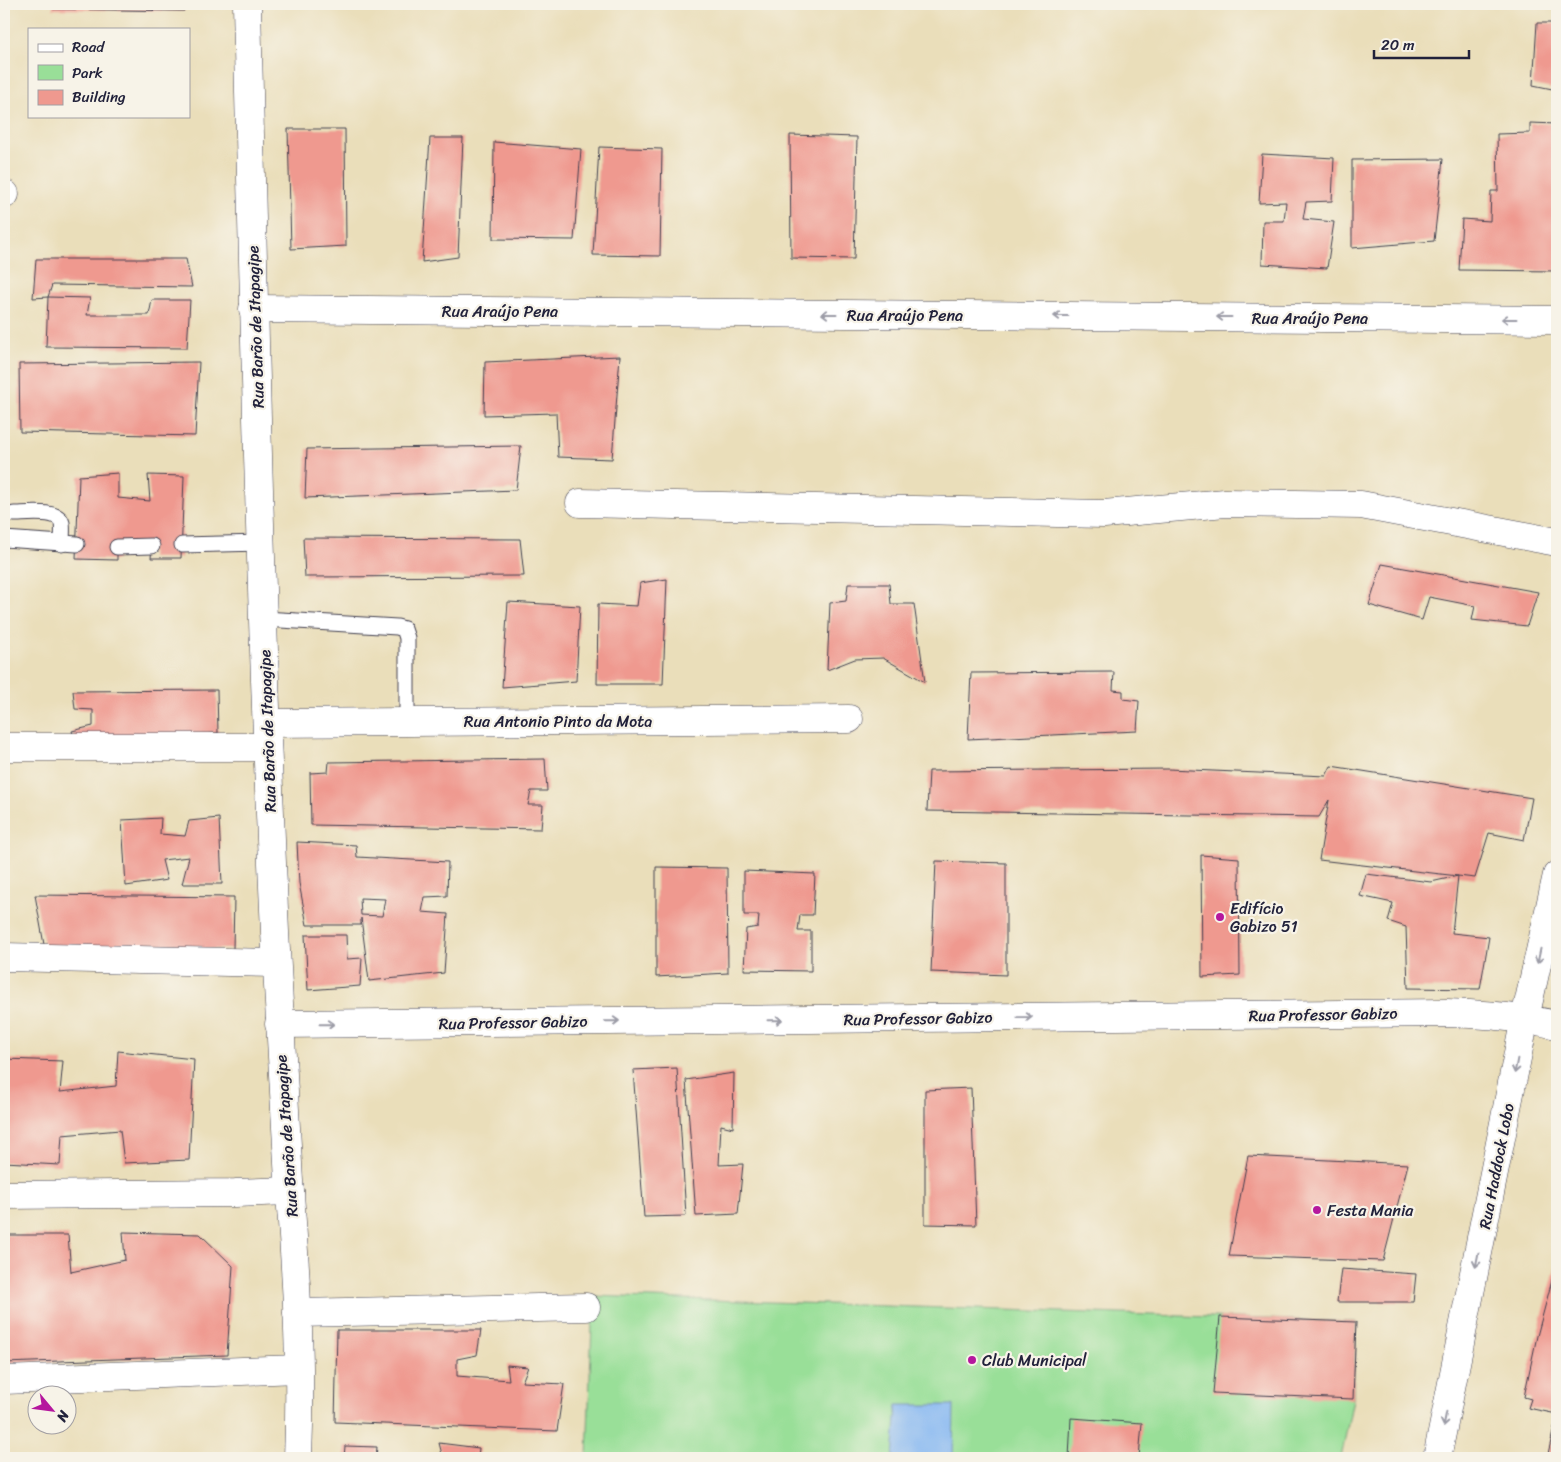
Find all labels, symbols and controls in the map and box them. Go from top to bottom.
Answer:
legend [28,28,190,118]
scale bar [1374,28,1468,60]
text: 20 m [1381,32,1415,58]
text: Road [72,34,105,60]
text: Park [72,60,103,86]
text: Building [72,84,126,110]
street label: Rua Barão de Itapagipe [238,245,273,409]
street label: Rua Araújo Pena [442,297,558,326]
street label: Rua Araújo Pena [847,301,963,330]
street label: Rua Araújo Pena [1252,304,1368,333]
one-way arrow [821,309,837,319]
one-way arrow [1053,311,1070,321]
one-way arrow [1216,312,1232,322]
one-way arrow [1501,315,1517,324]
street label: Rua Barão de Itapagipe [250,649,285,813]
street label: Rua Antonio Pinto da Mota [464,707,652,736]
place label: Edifício Gabizo 51 [1230,894,1298,941]
marker: Edifício Gabizo 51 [1214,911,1226,923]
one-way arrow [1534,948,1543,964]
street label: Rua Professor Gabizo [1248,999,1398,1030]
street label: Rua Professor Gabizo [843,1003,993,1034]
street label: Rua Professor Gabizo [438,1007,588,1038]
one-way arrow [1016,1012,1033,1022]
one-way arrow [767,1015,783,1024]
one-way arrow [604,1016,620,1026]
one-way arrow [319,1019,335,1029]
street label: Rua Barão de Itapagipe [266,1054,307,1218]
one-way arrow [1510,1058,1520,1074]
street label: Rua Haddock Lobo [1470,1101,1523,1231]
place label: Festa Mania [1327,1196,1414,1225]
marker: Festa Mania [1311,1204,1323,1216]
one-way arrow [1472,1251,1481,1267]
place label: Club Municipal [982,1346,1087,1375]
marker: Club Municipal [966,1354,978,1366]
north arrow [28,1384,78,1434]
text: N [50,1405,77,1427]
one-way arrow [1440,1411,1449,1427]

